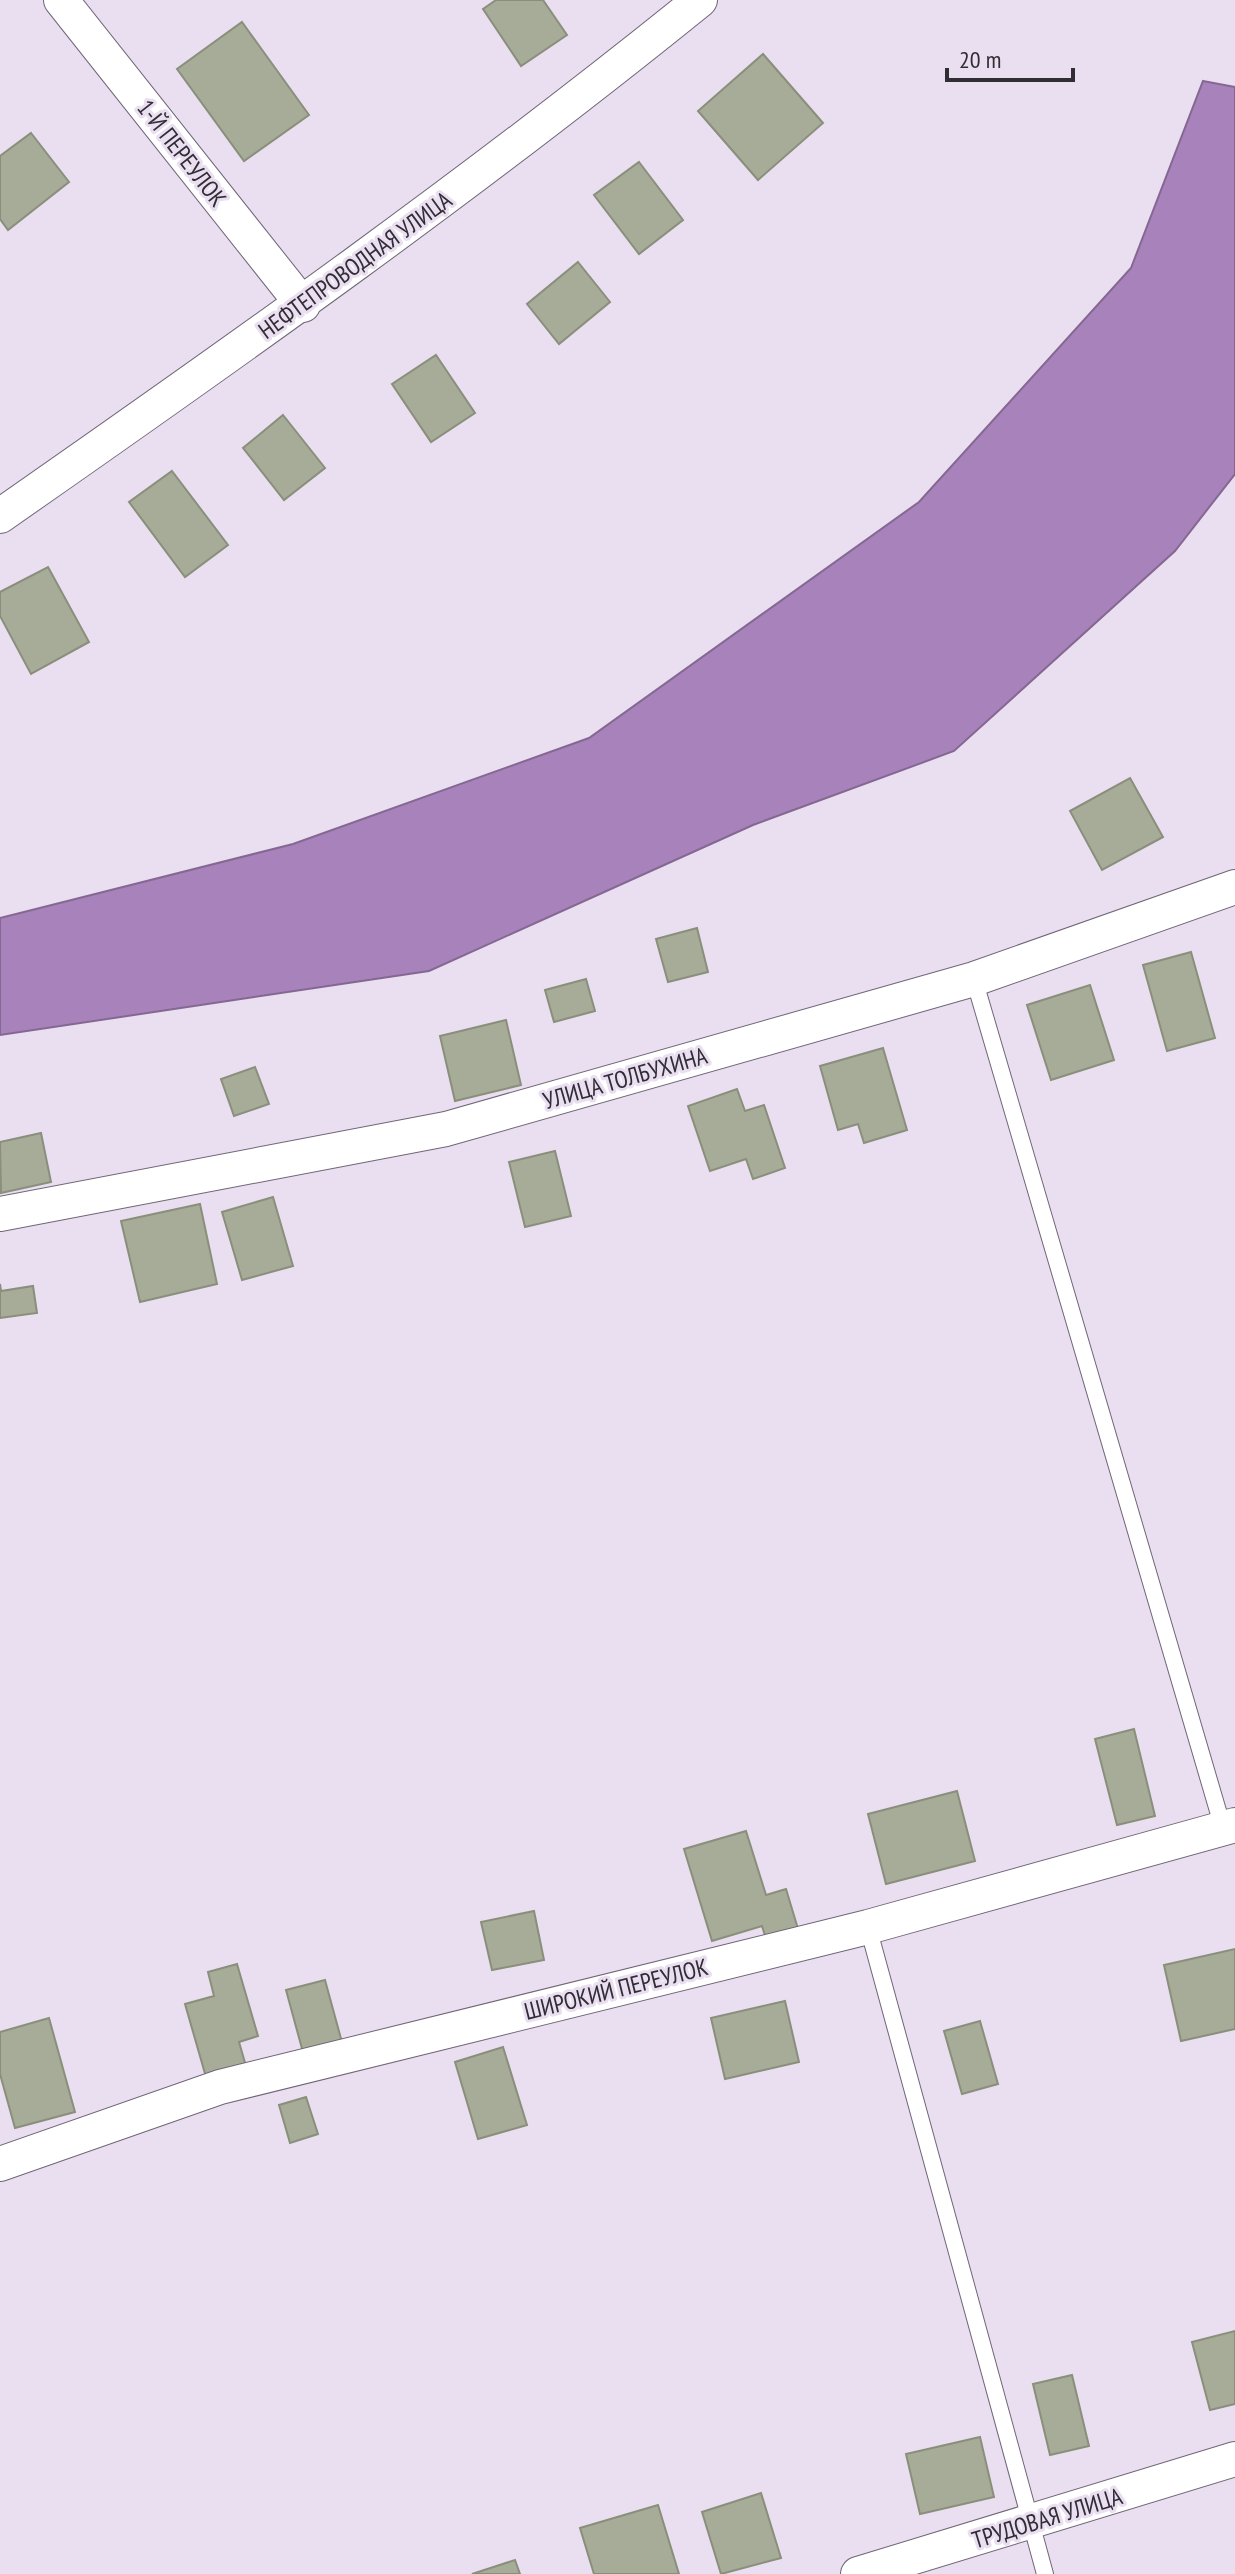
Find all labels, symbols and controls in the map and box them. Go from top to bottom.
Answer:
scale bar [947,32,1073,82]
text: 20 m [959,44,1001,75]
street label: 1-Й ПЕРЕУЛОК [131,93,234,213]
street label: НЕФТЕПРОВОДНАЯ УЛИЦА [252,184,458,346]
street label: УЛИЦА ТОЛБУХИНА [539,1040,711,1116]
street label: ШИРОКИЙ ПЕРЕУЛОК [521,1951,711,2027]
street label: ТРУДОВАЯ УЛИЦА [968,2480,1126,2556]

